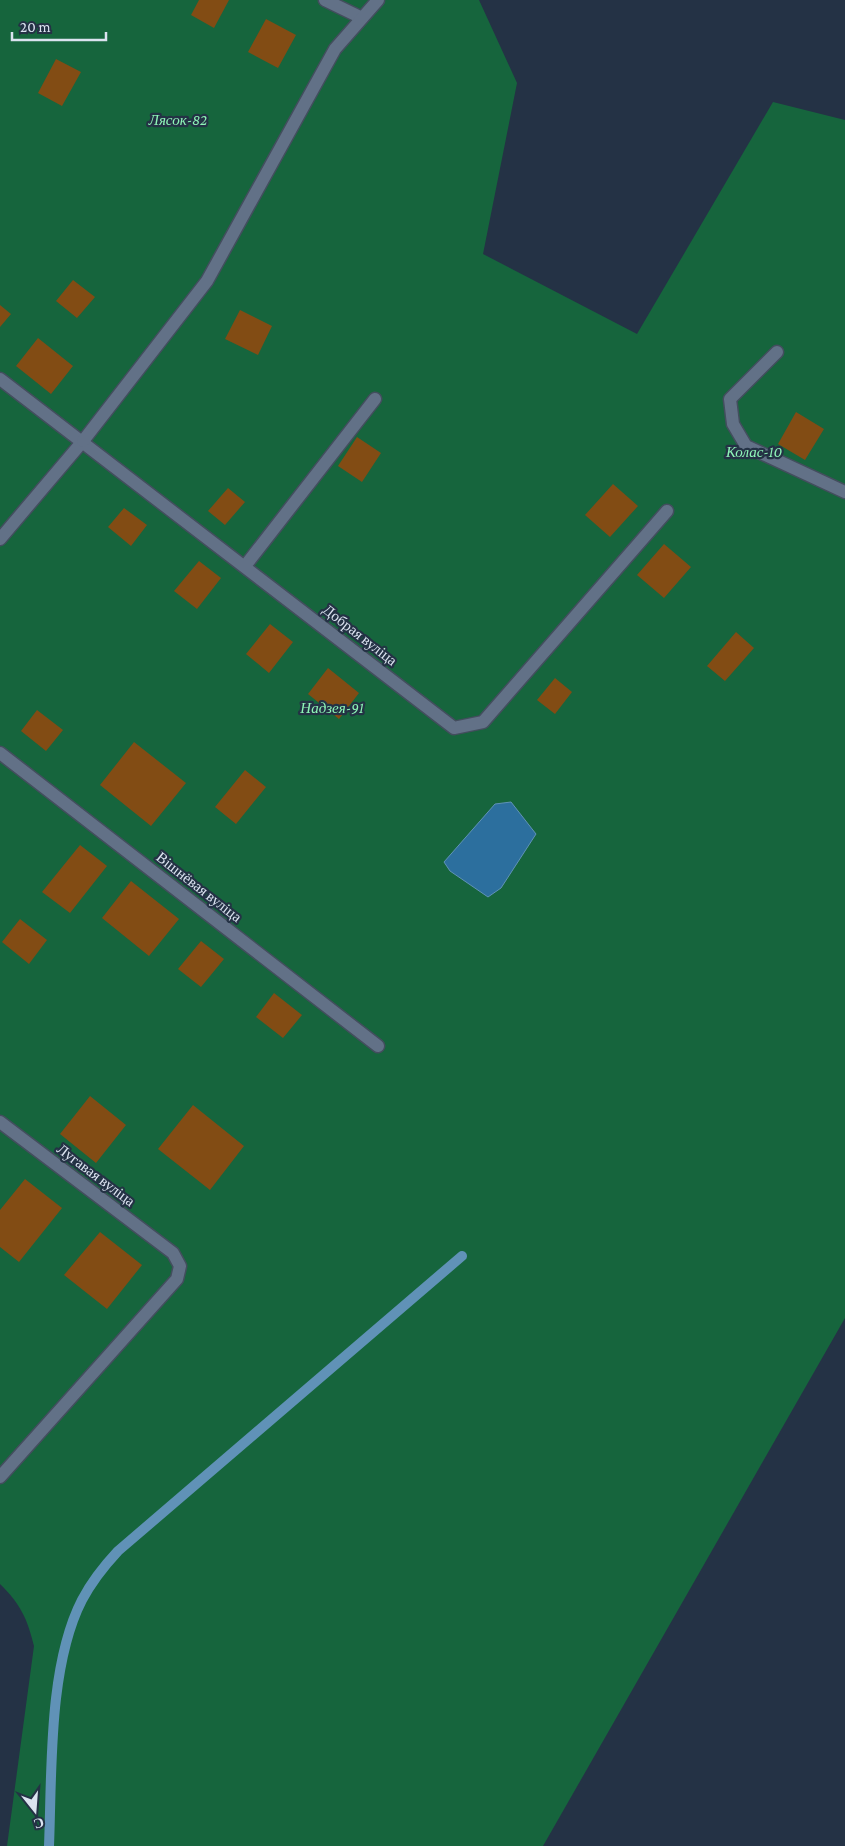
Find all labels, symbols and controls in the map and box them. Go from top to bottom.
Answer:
scale bar [12,10,106,42]
text: 20 m [20,19,51,35]
park label: Лясок-82 [148,112,207,128]
park label: Колас-10 [725,444,783,460]
street label: Добрая вуліца [320,601,400,669]
park label: Надзея-91 [299,700,364,716]
street label: Вішнёвая вуліца [153,849,245,925]
street label: Лугавая вуліца [54,1141,138,1210]
north arrow [10,1786,60,1836]
text: С [32,1814,46,1833]

